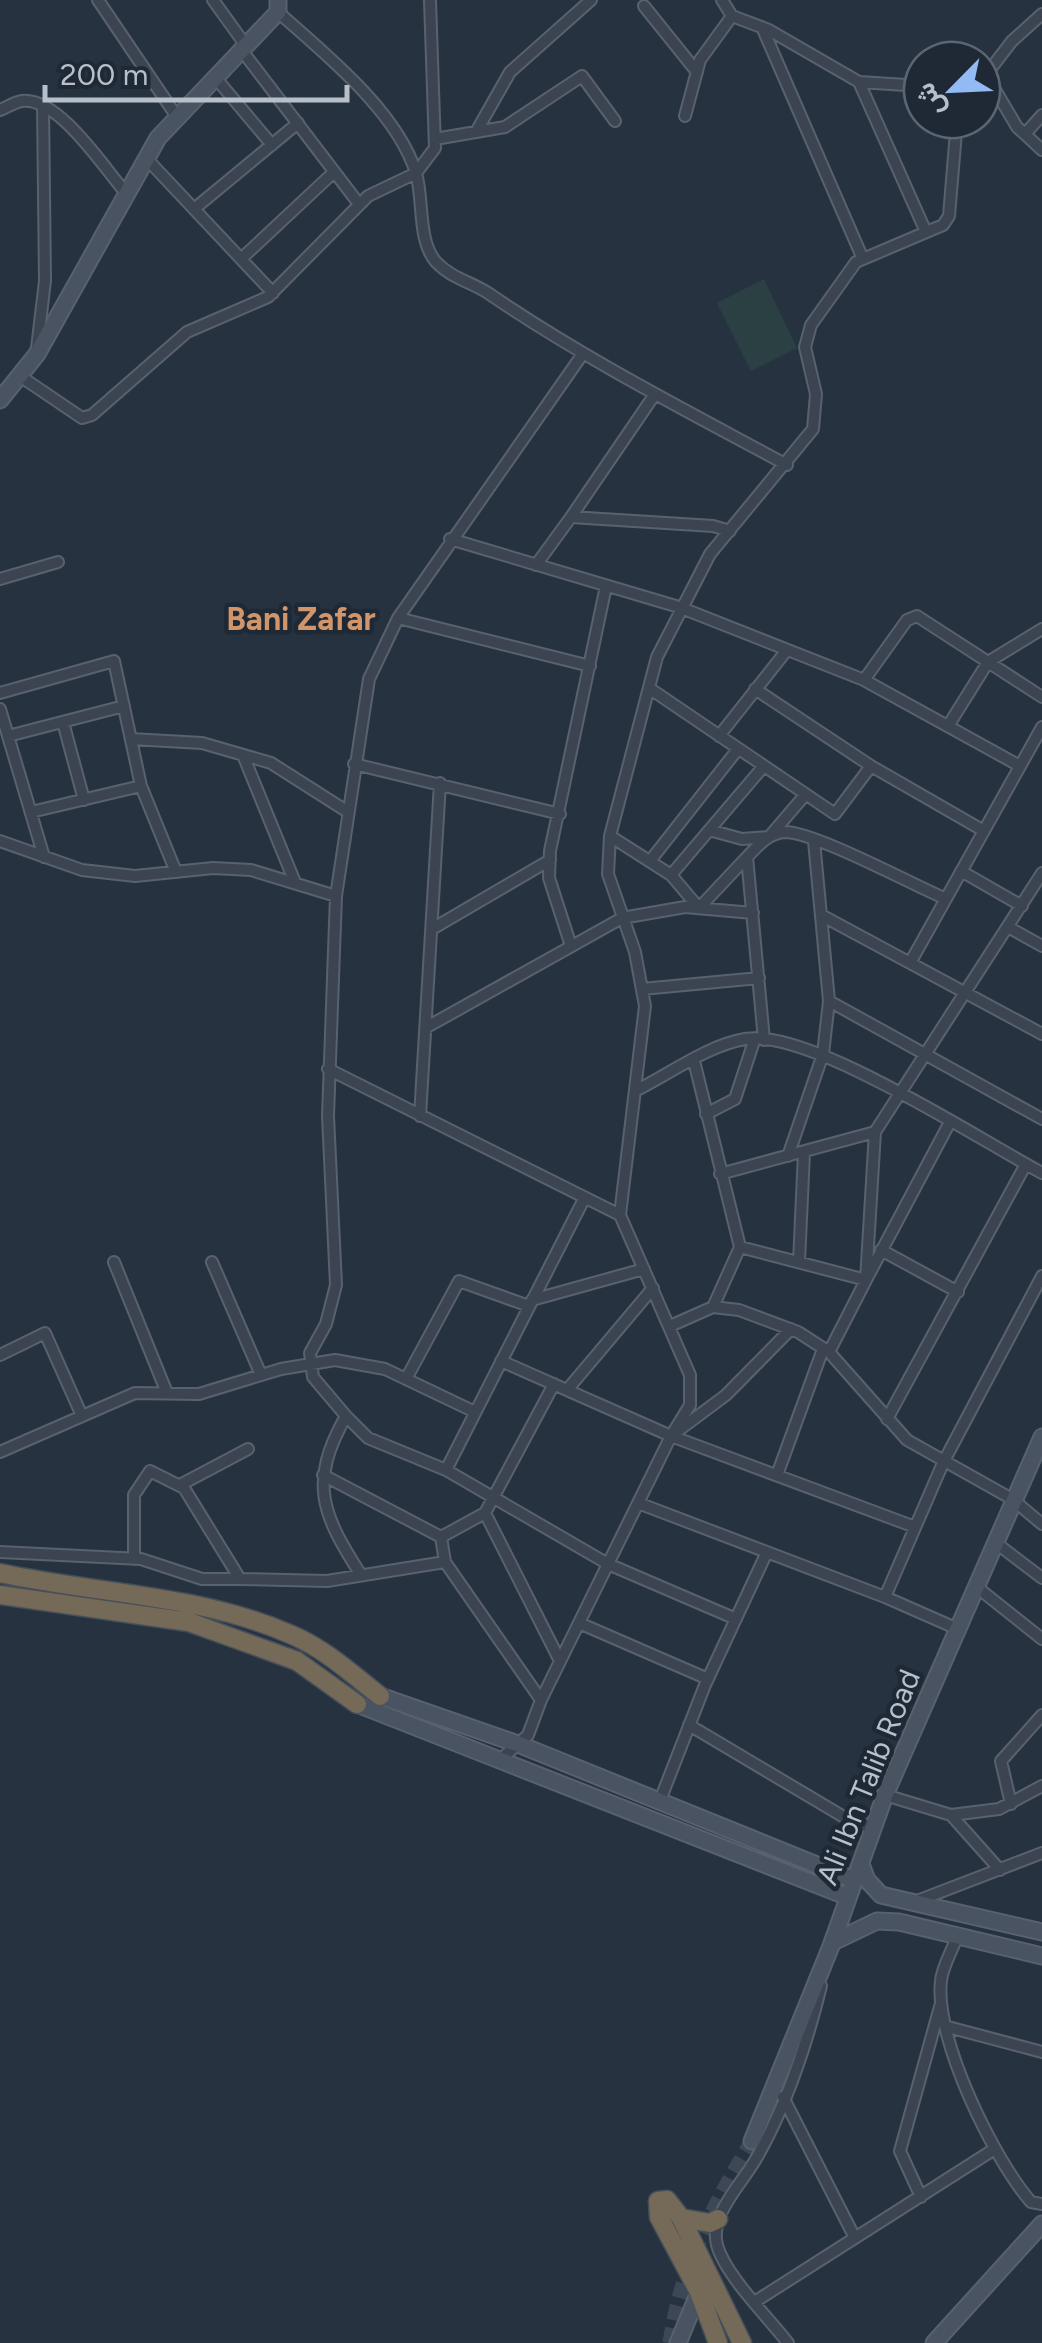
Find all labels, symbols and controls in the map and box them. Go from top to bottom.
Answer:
scale bar [45,40,348,102]
north arrow [902,40,1002,140]
text: 200 m [60,56,148,93]
text: ش [907,78,952,122]
district label: Bani Zafar [226,600,376,638]
street label: Ali Ibn Talib Road [808,1664,928,1890]

